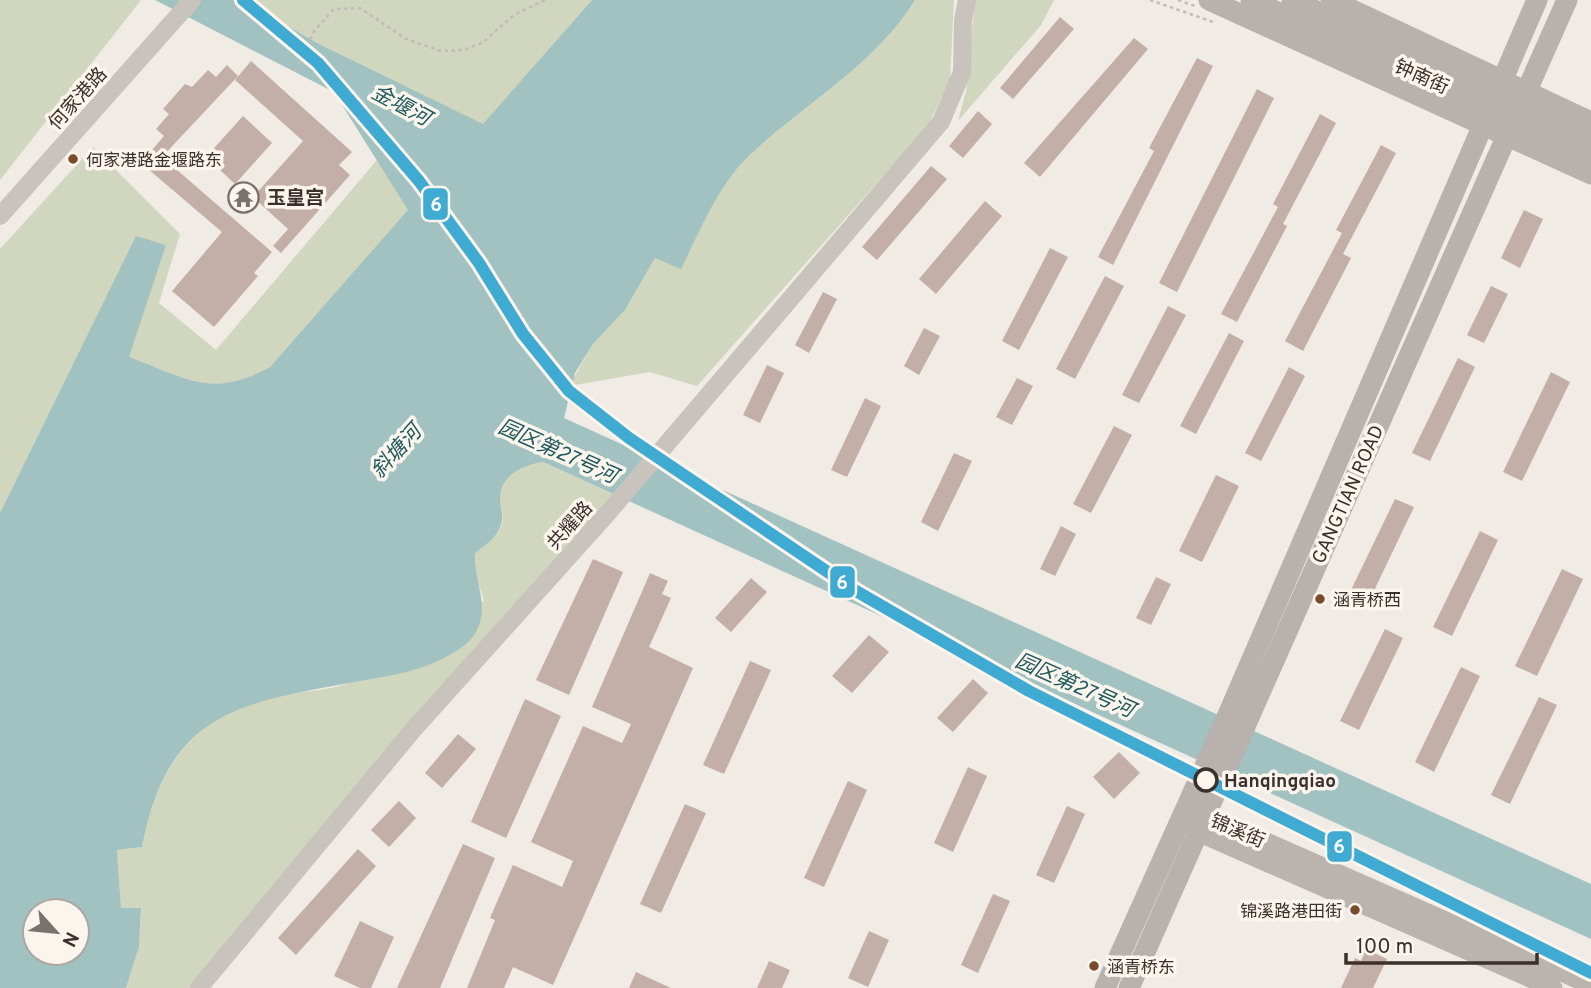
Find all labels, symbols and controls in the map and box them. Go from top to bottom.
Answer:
street label: 钟南街 [1390,55,1452,100]
street label: 何家港路 [44,63,113,136]
water label: 金堰河 [366,80,438,135]
place label: 何家港路金堰路东 [86,151,222,173]
marker: 何家港路金堰路东 [66,152,80,166]
temple icon: 玉皇宫 [227,180,261,214]
place label: 玉皇宫 [267,187,324,211]
line badge: 6 [422,187,449,221]
text: 6 [430,194,442,218]
water label: 园区第27号河 [494,414,625,492]
water label: 斜塘河 [366,417,431,484]
street label: GANGTIAN ROAD [1308,422,1390,568]
street label: 共耀路 [542,497,598,556]
line badge: 6 [829,565,856,599]
text: 6 [836,572,848,596]
place label: 涵青桥西 [1333,591,1401,613]
marker: 涵青桥西 [1313,592,1327,606]
water label: 园区第27号河 [1011,648,1142,726]
marker: Hanqingqiao [1194,768,1218,792]
place label: Hanqingqiao [1224,770,1336,794]
street label: 锦溪街 [1206,810,1268,854]
line badge: 6 [1326,830,1353,863]
text: 6 [1333,836,1345,860]
north arrow [21,897,91,967]
place label: 锦溪路港田街 [1240,902,1342,924]
marker: 锦溪路港田街 [1348,903,1362,917]
scale bar [1346,922,1537,966]
text: N [56,927,83,950]
text: 100 m [1356,934,1413,961]
place label: 涵青桥东 [1107,958,1175,980]
marker: 涵青桥东 [1087,959,1101,973]

